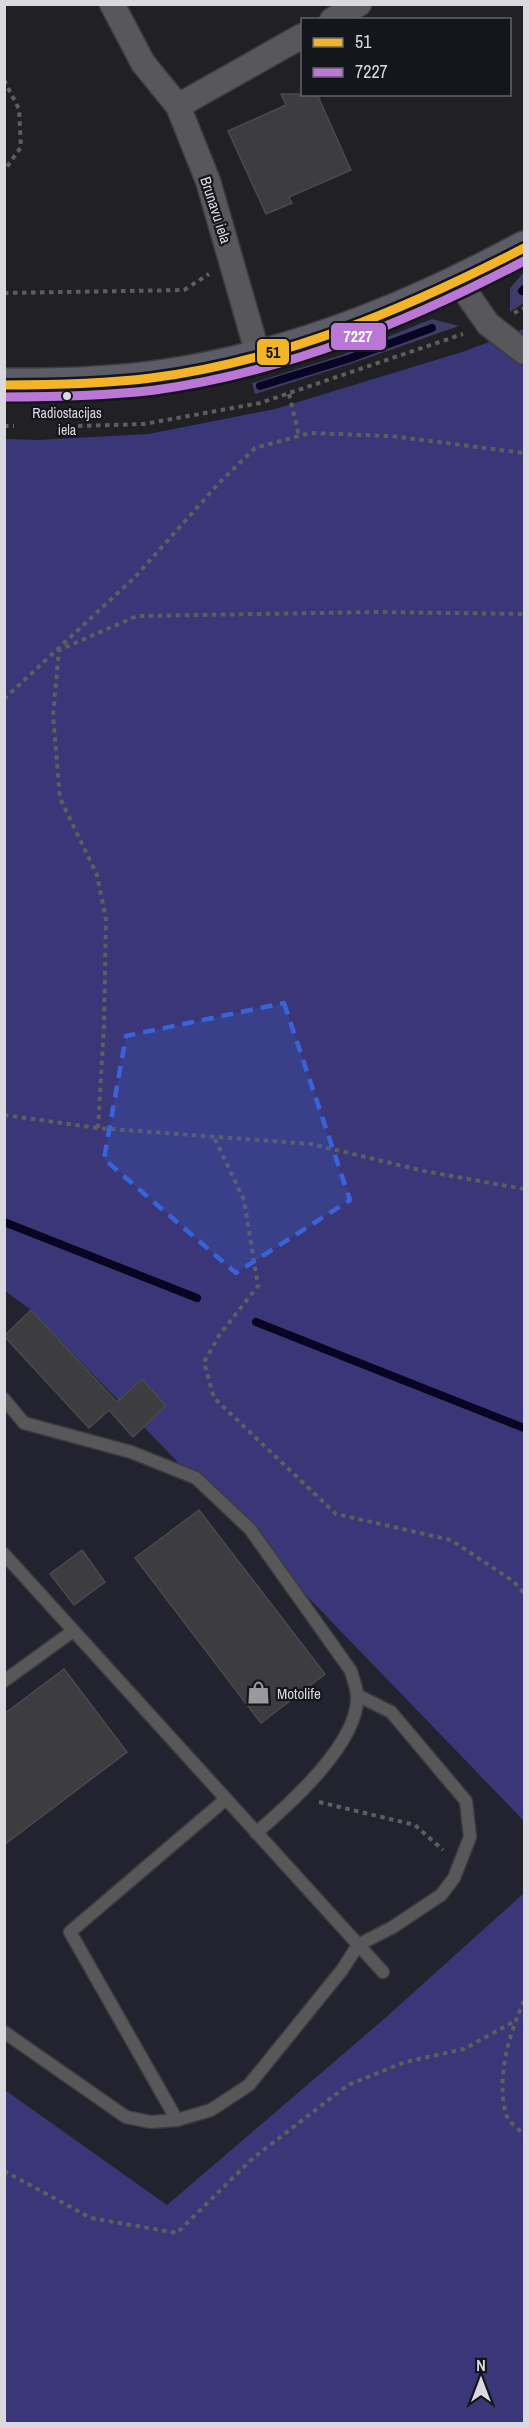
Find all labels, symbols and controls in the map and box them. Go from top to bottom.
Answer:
legend [301,18,511,96]
text: 51 [355,29,372,54]
text: 7227 [355,59,388,84]
street label: Brunavu iela [195,174,237,246]
line badge: 7227 [330,322,387,351]
text: 7227 [343,325,373,347]
line badge: 51 [256,338,290,366]
text: 51 [266,341,281,363]
marker: Radiostacijas iela [61,390,73,402]
place label: Radiostacijas iela [32,404,102,439]
shop icon: Motolife [246,1680,272,1706]
place label: Motolife [277,1683,321,1704]
north arrow [451,2350,511,2410]
text: N [476,2354,486,2376]

